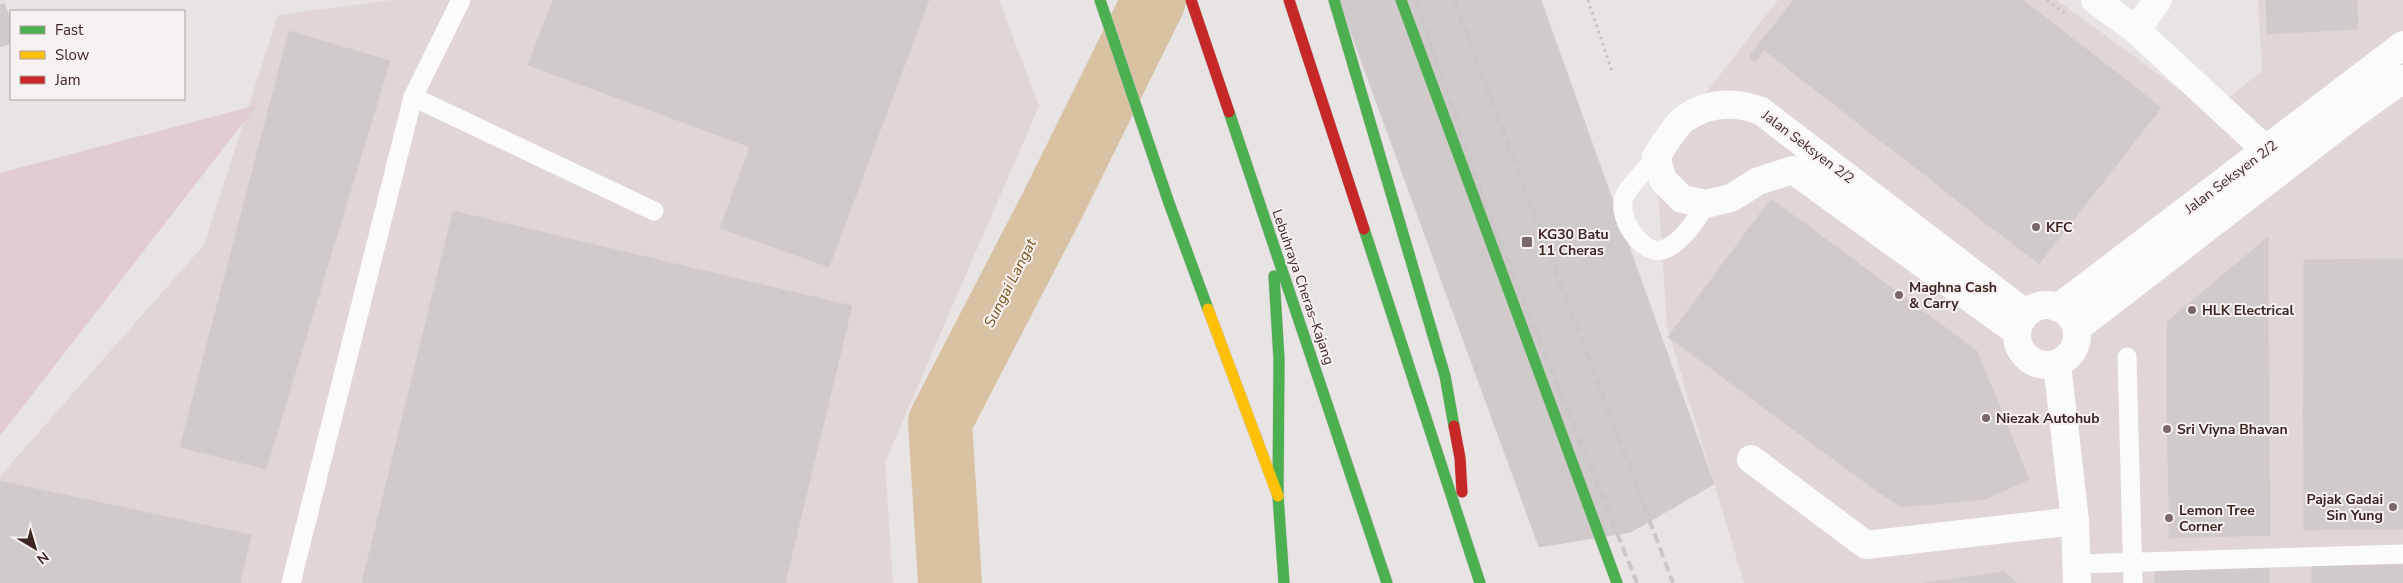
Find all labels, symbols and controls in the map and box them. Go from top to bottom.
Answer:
legend [10,10,185,100]
text: Fast [55,20,84,40]
text: Slow [55,45,90,65]
text: Jam [54,70,81,90]
street label: Jalan Seksyen 2/2 [1757,105,1858,188]
street label: Jalan Seksyen 2/2 [2180,136,2281,219]
street label: Lebuhraya Cheras–Kajang [1267,207,1339,367]
place label: KFC [2046,218,2073,237]
marker: KFC [2030,221,2042,233]
place label: KG30 Batu 11 Cheras [1538,225,1609,260]
water label: Sungai Langat [979,235,1041,331]
marker: KG30 Batu 11 Cheras [1520,235,1534,249]
place label: Maghna Cash & Carry [1909,278,1997,313]
marker: Maghna Cash & Carry [1893,289,1905,301]
place label: HLK Electrical [2202,301,2294,320]
marker: HLK Electrical [2186,304,2198,316]
place label: Niezak Autohub [1996,409,2100,428]
marker: Niezak Autohub [1980,412,1992,424]
place label: Sri Viyna Bhavan [2177,420,2288,439]
marker: Sri Viyna Bhavan [2161,423,2173,435]
place label: Pajak Gadai Sin Yung [2306,490,2383,525]
place label: Lemon Tree Corner [2179,501,2255,536]
marker: Pajak Gadai Sin Yung [2387,501,2399,513]
marker: Lemon Tree Corner [2163,512,2175,524]
north arrow [10,523,60,573]
text: N [33,547,53,569]

